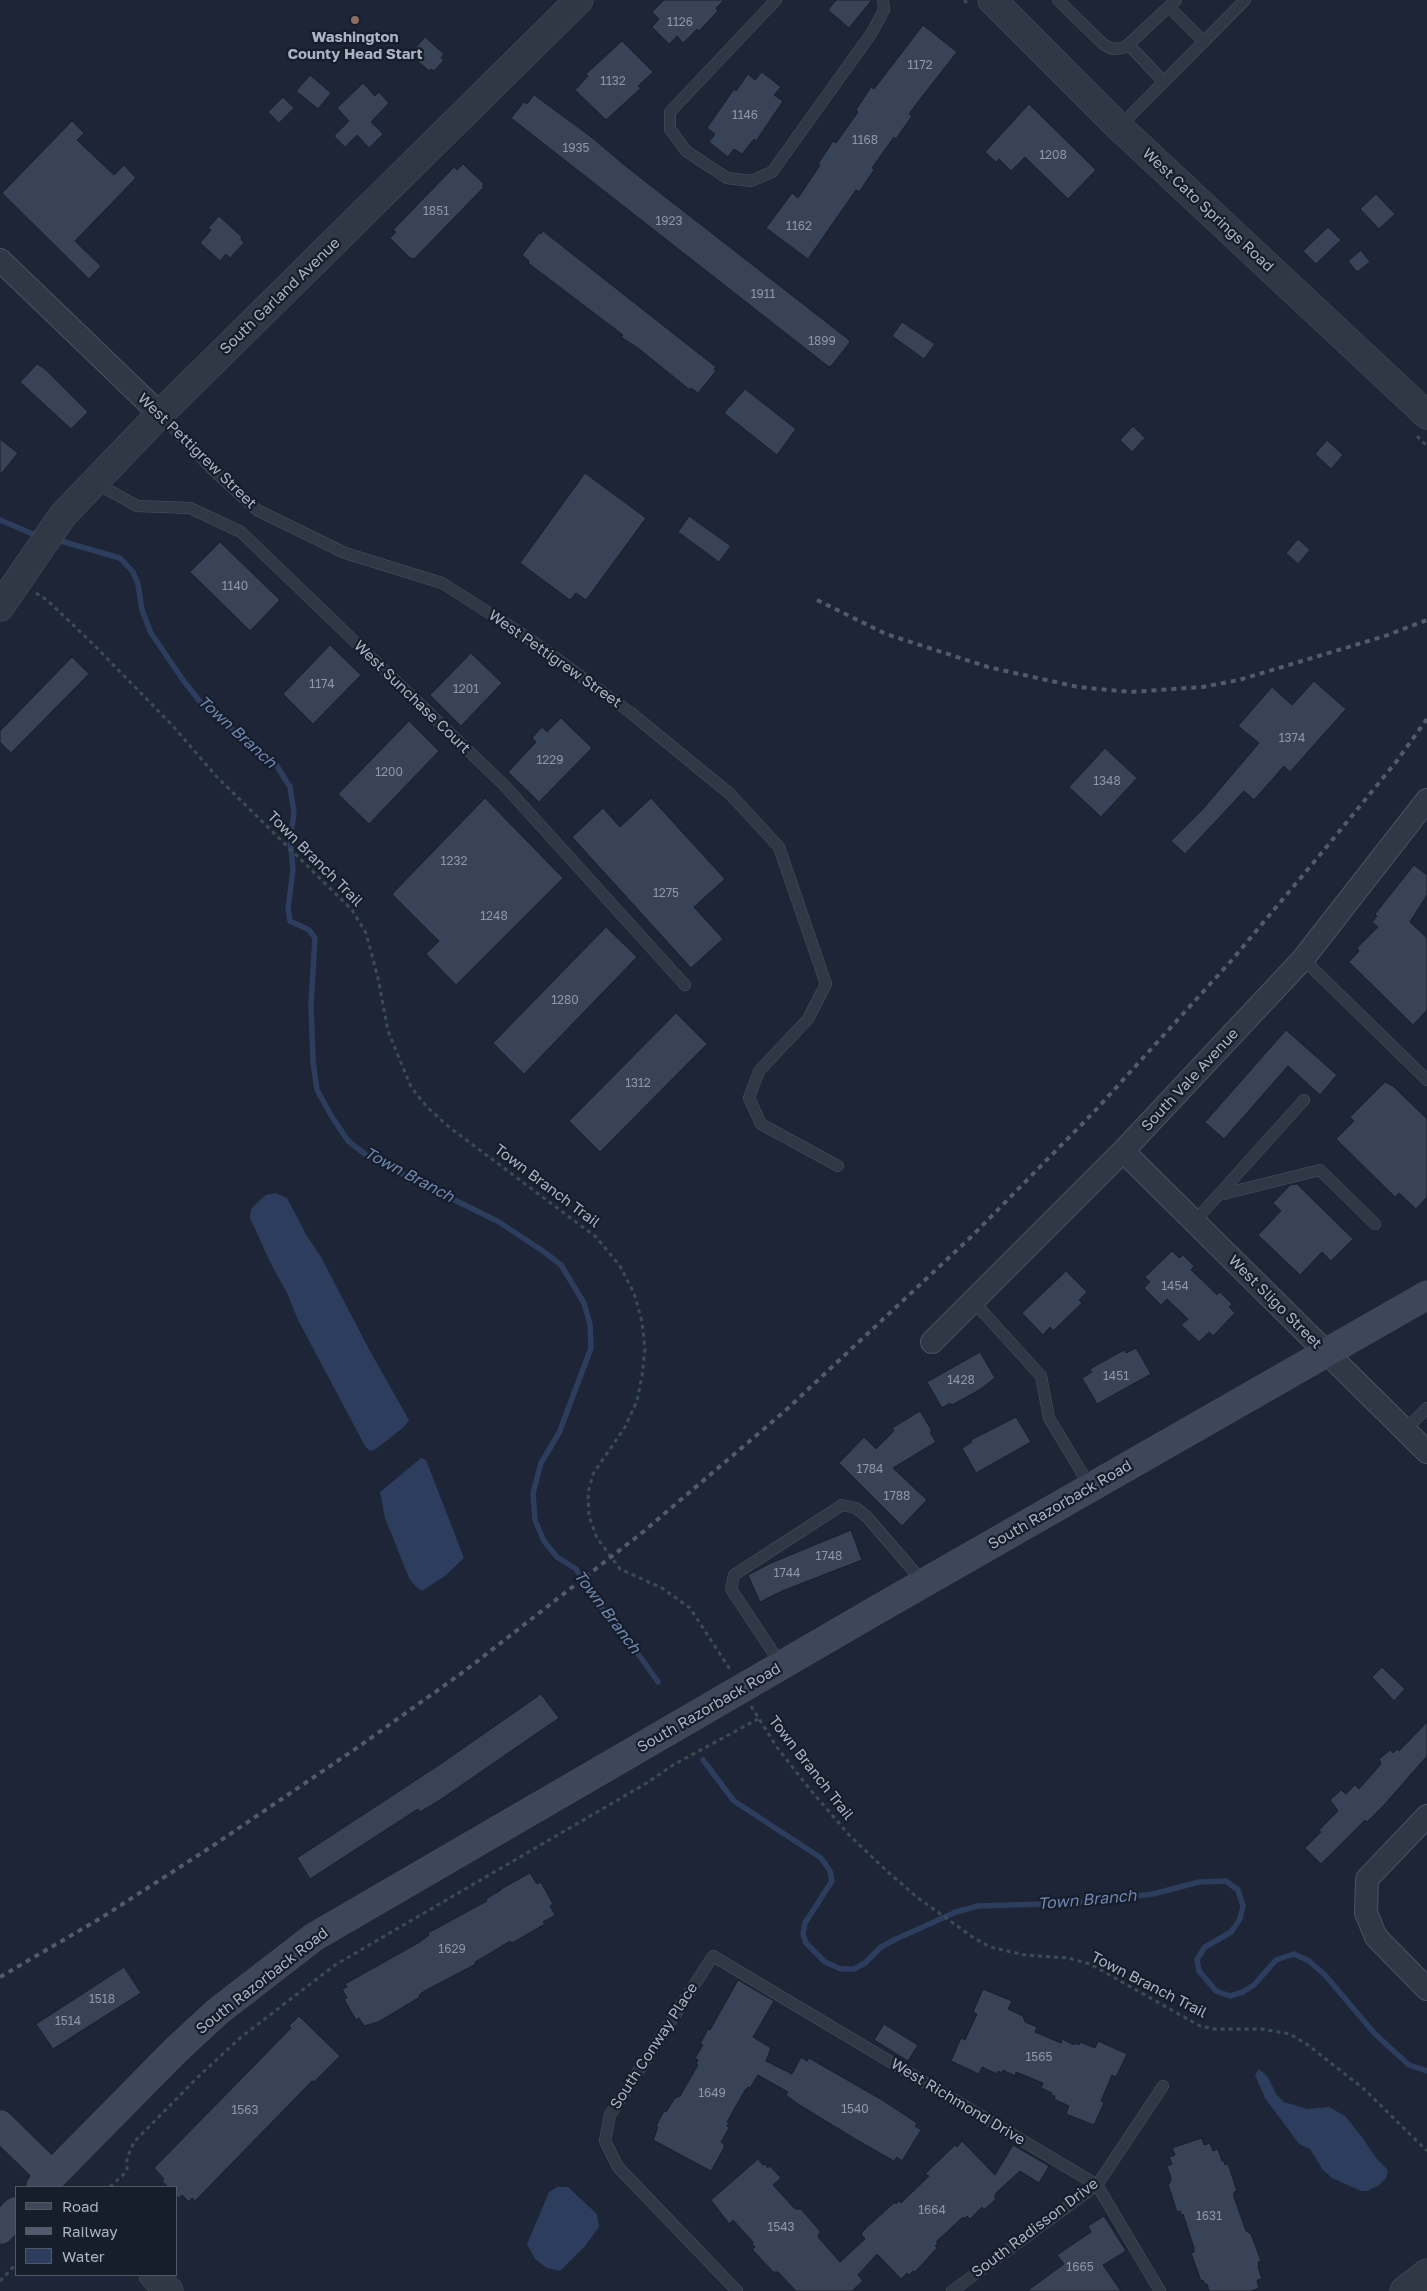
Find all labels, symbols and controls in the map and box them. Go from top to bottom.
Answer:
marker: Washington County Head Start [349,14,361,26]
house number: 1126 [667,15,693,29]
place label: Washington County Head Start [287,28,423,63]
house number: 1172 [908,58,932,72]
house number: 1132 [600,74,626,88]
house number: 1146 [732,108,758,122]
house number: 1168 [852,133,878,147]
house number: 1935 [562,141,590,155]
street label: West Cato Springs Road [1139,144,1277,276]
house number: 1208 [1039,148,1067,162]
house number: 1851 [423,204,449,218]
house number: 1923 [655,214,683,228]
house number: 1162 [786,219,812,233]
street label: South Garland Avenue [216,234,344,358]
house number: 1911 [751,287,775,301]
house number: 1899 [808,334,836,348]
street label: West Pettigrew Street [134,390,260,512]
house number: 1140 [222,579,248,593]
street label: West Pettigrew Street [485,606,625,712]
street label: West Sunchase Court [350,637,474,757]
house number: 1174 [309,677,335,691]
house number: 1201 [453,682,479,696]
water label: Town Branch [194,692,280,772]
house number: 1374 [1279,731,1305,745]
house number: 1229 [537,753,563,767]
house number: 1200 [375,765,403,779]
house number: 1348 [1093,774,1121,788]
street label: Town Branch Trail [264,808,366,910]
house number: 1232 [441,854,467,868]
house number: 1275 [653,886,679,900]
house number: 1248 [480,909,508,923]
house number: 1280 [551,993,579,1007]
street label: South Vale Avenue [1138,1025,1242,1135]
house number: 1312 [625,1076,651,1090]
street label: Town Branch Trail [491,1140,603,1232]
water label: Town Branch [361,1143,457,1207]
street label: West Sligo Street [1224,1251,1326,1353]
house number: 1454 [1161,1279,1189,1293]
house number: 1451 [1103,1369,1129,1383]
house number: 1428 [947,1373,975,1387]
street label: South Razorback Road [985,1457,1135,1553]
house number: 1784 [857,1462,883,1476]
house number: 1788 [884,1489,910,1503]
house number: 1748 [816,1549,842,1563]
house number: 1744 [774,1566,800,1580]
water label: Town Branch [570,1567,644,1657]
street label: South Razorback Road [634,1660,784,1756]
street label: Town Branch Trail [765,1712,857,1824]
water label: Town Branch [1037,1886,1137,1914]
street label: South Razorback Road [192,1924,332,2038]
house number: 1629 [438,1942,466,1956]
street label: Town Branch Trail [1088,1948,1210,2022]
street label: South Conway Place [606,1979,702,2113]
house number: 1518 [89,1992,115,2006]
house number: 1514 [55,2014,81,2028]
house number: 1565 [1026,2050,1052,2064]
street label: West Richmond Drive [888,2055,1028,2149]
house number: 1649 [698,2086,726,2100]
house number: 1540 [841,2102,869,2116]
house number: 1563 [231,2103,259,2117]
street label: South Radisson Drive [968,2175,1102,2281]
legend [15,2186,178,2276]
text: Road [62,2197,99,2215]
house number: 1664 [918,2203,946,2217]
house number: 1631 [1196,2209,1222,2223]
house number: 1543 [767,2220,795,2234]
text: Railway [62,2222,118,2240]
text: Water [62,2247,105,2265]
house number: 1665 [1066,2260,1094,2274]

